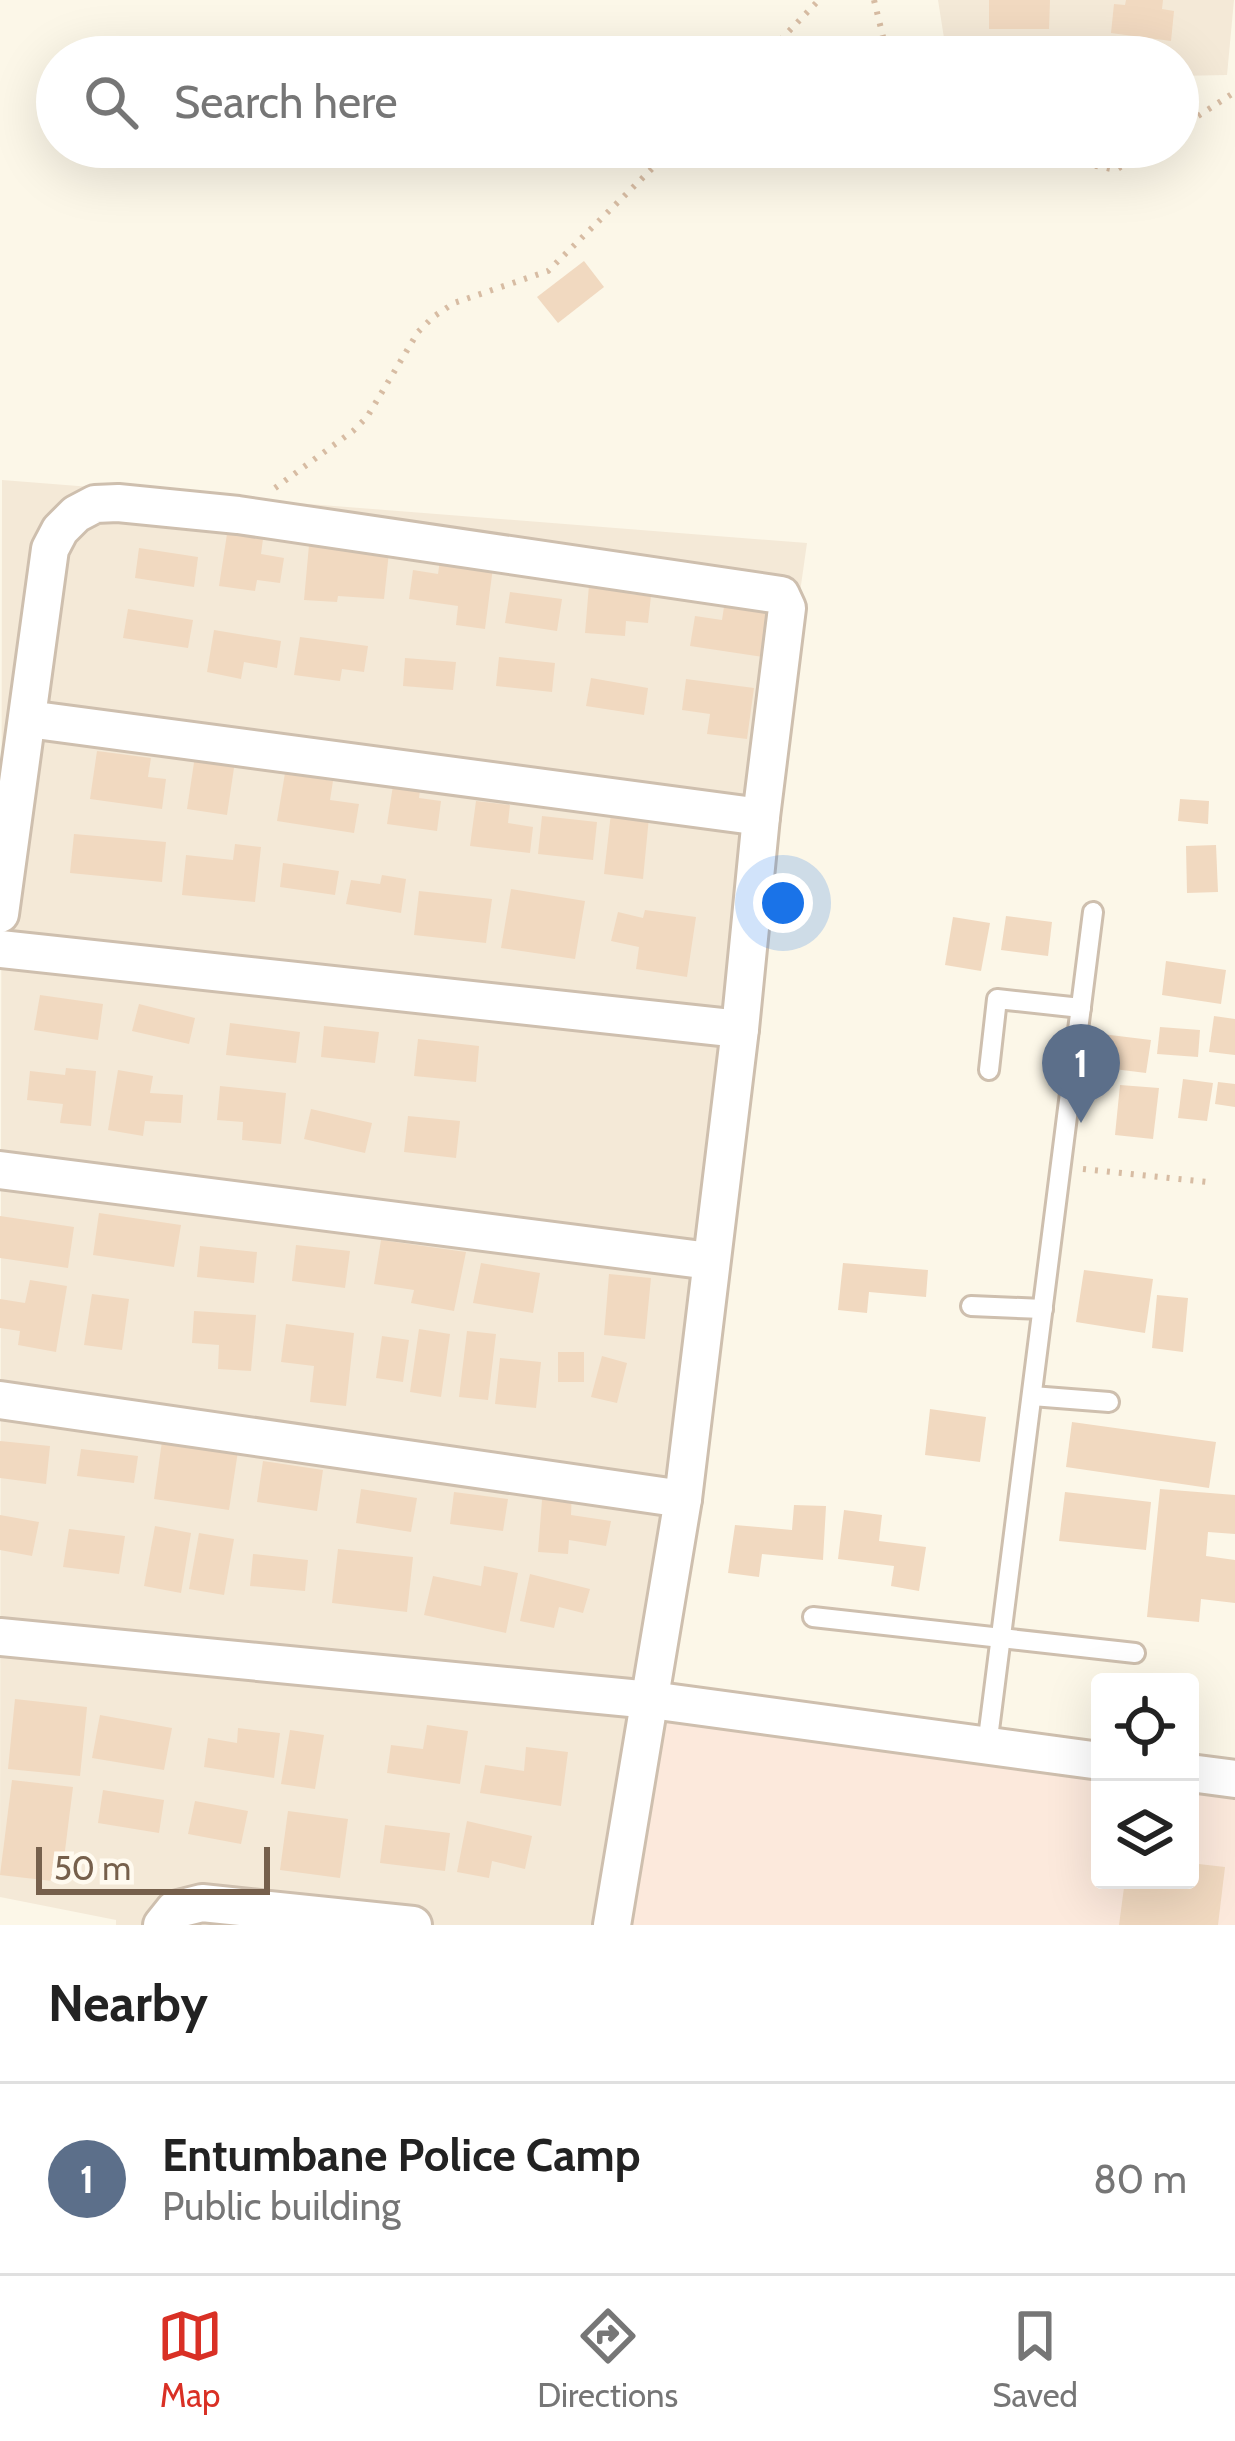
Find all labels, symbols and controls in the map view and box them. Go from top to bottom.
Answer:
search box [36,36,1199,168]
icon: search [78,69,144,135]
text: Search here [174,75,398,129]
your location [753,873,813,933]
pin: 1 [1042,1024,1120,1123]
map controls [1091,1673,1199,1889]
button: locate [1091,1673,1199,1781]
button: layers [1091,1781,1199,1889]
scale bar [36,1841,270,1894]
text: 50 m [54,1848,131,1888]
text: Nearby [48,1972,208,2034]
text: Entumbane Police Camp [162,2128,640,2182]
text: 1 [80,2155,94,2203]
text: 80 m [1093,2155,1187,2203]
text: Public building [162,2182,401,2230]
tab: Map [157,2303,223,2415]
tab: Directions [537,2303,678,2415]
tab: Saved [992,2303,1078,2415]

